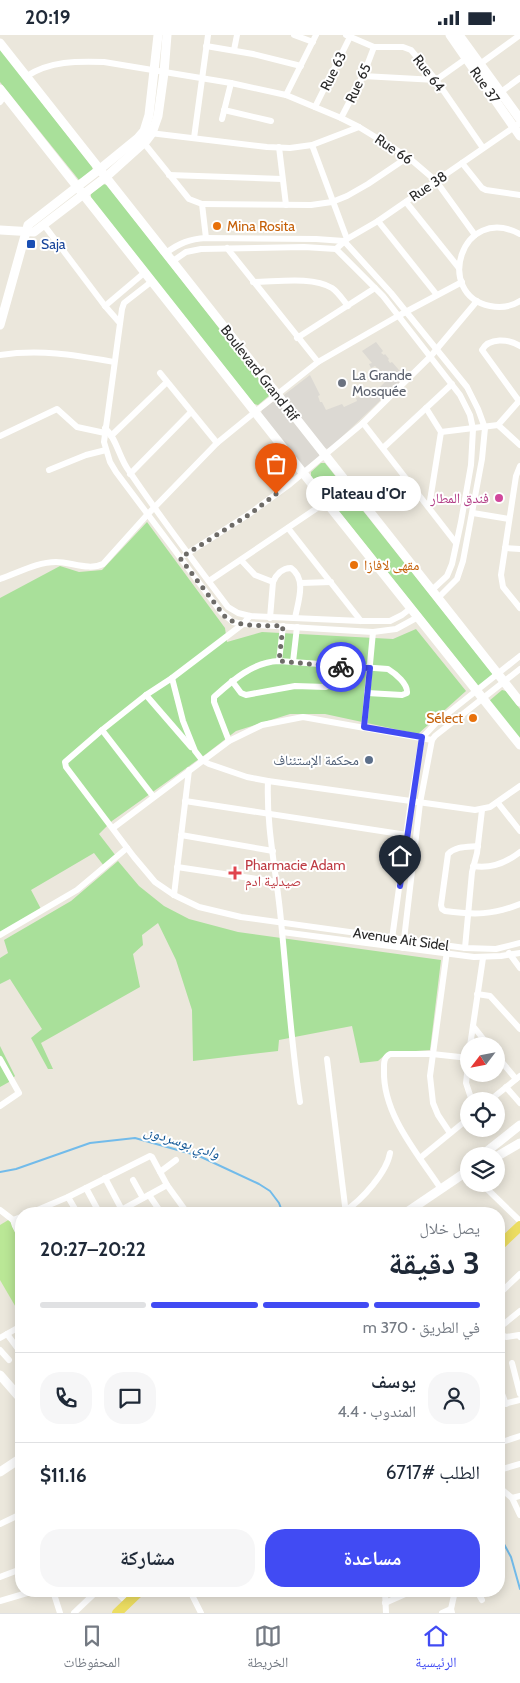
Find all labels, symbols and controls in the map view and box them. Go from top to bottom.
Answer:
text: 20:19 [25,6,70,29]
street label: Rue 63 [316,48,350,94]
street label: Rue 64 [409,51,449,95]
street label: Rue 65 [341,60,375,106]
street label: Rue 37 [466,63,504,107]
street label: Rue 66 [372,130,416,168]
street label: Rue 38 [406,167,450,205]
place label: Mina Rosita [227,217,295,235]
marker: Mina Rosita [211,220,223,232]
place label: Saja [41,235,66,253]
marker: Saja [25,238,37,250]
street label: Boulevard Grand Rif [217,321,303,425]
place label: La Grande Mosquée [352,366,412,400]
marker: La Grande Mosquée [336,377,348,389]
pin [255,443,297,494]
icon: bag [262,450,290,478]
callout: Plateau d'Or [306,477,421,511]
text: Plateau d'Or [321,484,406,503]
place label: فندق المطار [429,489,489,507]
marker: فندق المطار [493,492,505,504]
place label: مقهى لافازا [364,556,419,574]
marker: مقهى لافازا [348,559,360,571]
courier [316,642,366,692]
icon: bike [327,653,355,681]
place label: Sélect [426,709,463,727]
marker: Sélect [467,712,479,724]
place label: محكمة الإستئناف [273,751,359,769]
marker: محكمة الإستئناف [363,754,375,766]
pin [379,835,421,886]
icon: home [386,842,414,870]
place label: Pharmacie Adam صيدلية ادم [245,856,346,891]
marker: Pharmacie Adam صيدلية ادم [229,867,241,879]
street label: Avenue Ait Sidel [352,923,451,955]
north arrow [460,1037,505,1083]
map controls [460,1037,505,1192]
button: locate [460,1092,505,1137]
water label: وادي بوسردون [141,1121,222,1165]
button: layers [460,1147,505,1192]
text: يصل خلال [420,1219,480,1238]
text: 20:22–20:27 [40,1238,146,1261]
text: 3 دقيقة [388,1243,480,1282]
text: في الطريق · 370 m [363,1318,480,1337]
text: يوسف [371,1370,416,1393]
button: phone [40,1372,92,1424]
button: chat [104,1372,156,1424]
button: person [428,1372,480,1424]
text: المندوب · 4.4 [337,1402,416,1421]
text: الطلب #6717 [386,1461,480,1484]
text: $11.16 [40,1464,87,1487]
button: مشاركة [40,1529,255,1587]
button: مساعدة [265,1529,480,1587]
tab: المحفوظات [63,1622,120,1676]
tab: الخريطة [247,1622,288,1676]
tab: الرئيسية [415,1622,457,1676]

